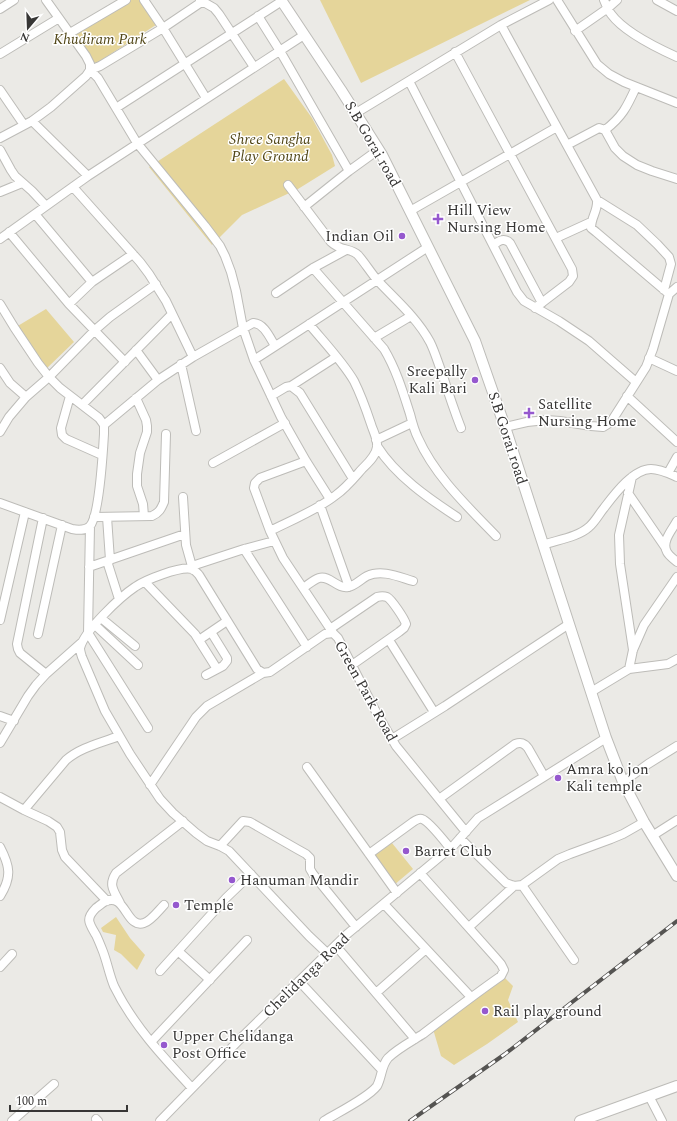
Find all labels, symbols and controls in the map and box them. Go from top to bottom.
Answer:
north arrow [8,8,48,48]
text: N [18,27,32,46]
park label: Khudiram Park [53,28,147,51]
street label: S.B Gorai road [338,97,407,192]
park label: Shree Sangha Play Ground [229,128,311,168]
place label: Hill View Nursing Home [447,199,546,239]
marker: Hill View Nursing Home [432,213,444,225]
place label: Indian Oil [325,225,394,248]
marker: Indian Oil [397,231,407,241]
place label: Sreepally Kali Bari [407,360,468,400]
marker: Sreepally Kali Bari [470,375,480,385]
street label: S.B Gorai road [482,389,533,488]
place label: Satellite Nursing Home [538,393,637,433]
marker: Satellite Nursing Home [523,407,535,419]
street label: Green Park Road [328,636,403,746]
place label: Amra ko jon Kali temple [566,758,649,798]
marker: Amra ko jon Kali temple [553,773,563,783]
place label: Barret Club [414,840,492,863]
marker: Barret Club [401,846,411,856]
place label: Hanuman Mandir [240,869,359,892]
marker: Hanuman Mandir [227,875,237,885]
place label: Temple [184,894,234,917]
marker: Temple [171,900,181,910]
street label: Chelidanga Road [258,928,355,1023]
place label: Rail play ground [493,1000,602,1023]
marker: Rail play ground [480,1006,490,1016]
place label: Upper Chelidanga Post Office [172,1025,294,1065]
marker: Upper Chelidanga Post Office [159,1040,169,1050]
scale bar [10,1087,127,1113]
text: 100 m [16,1092,47,1111]

